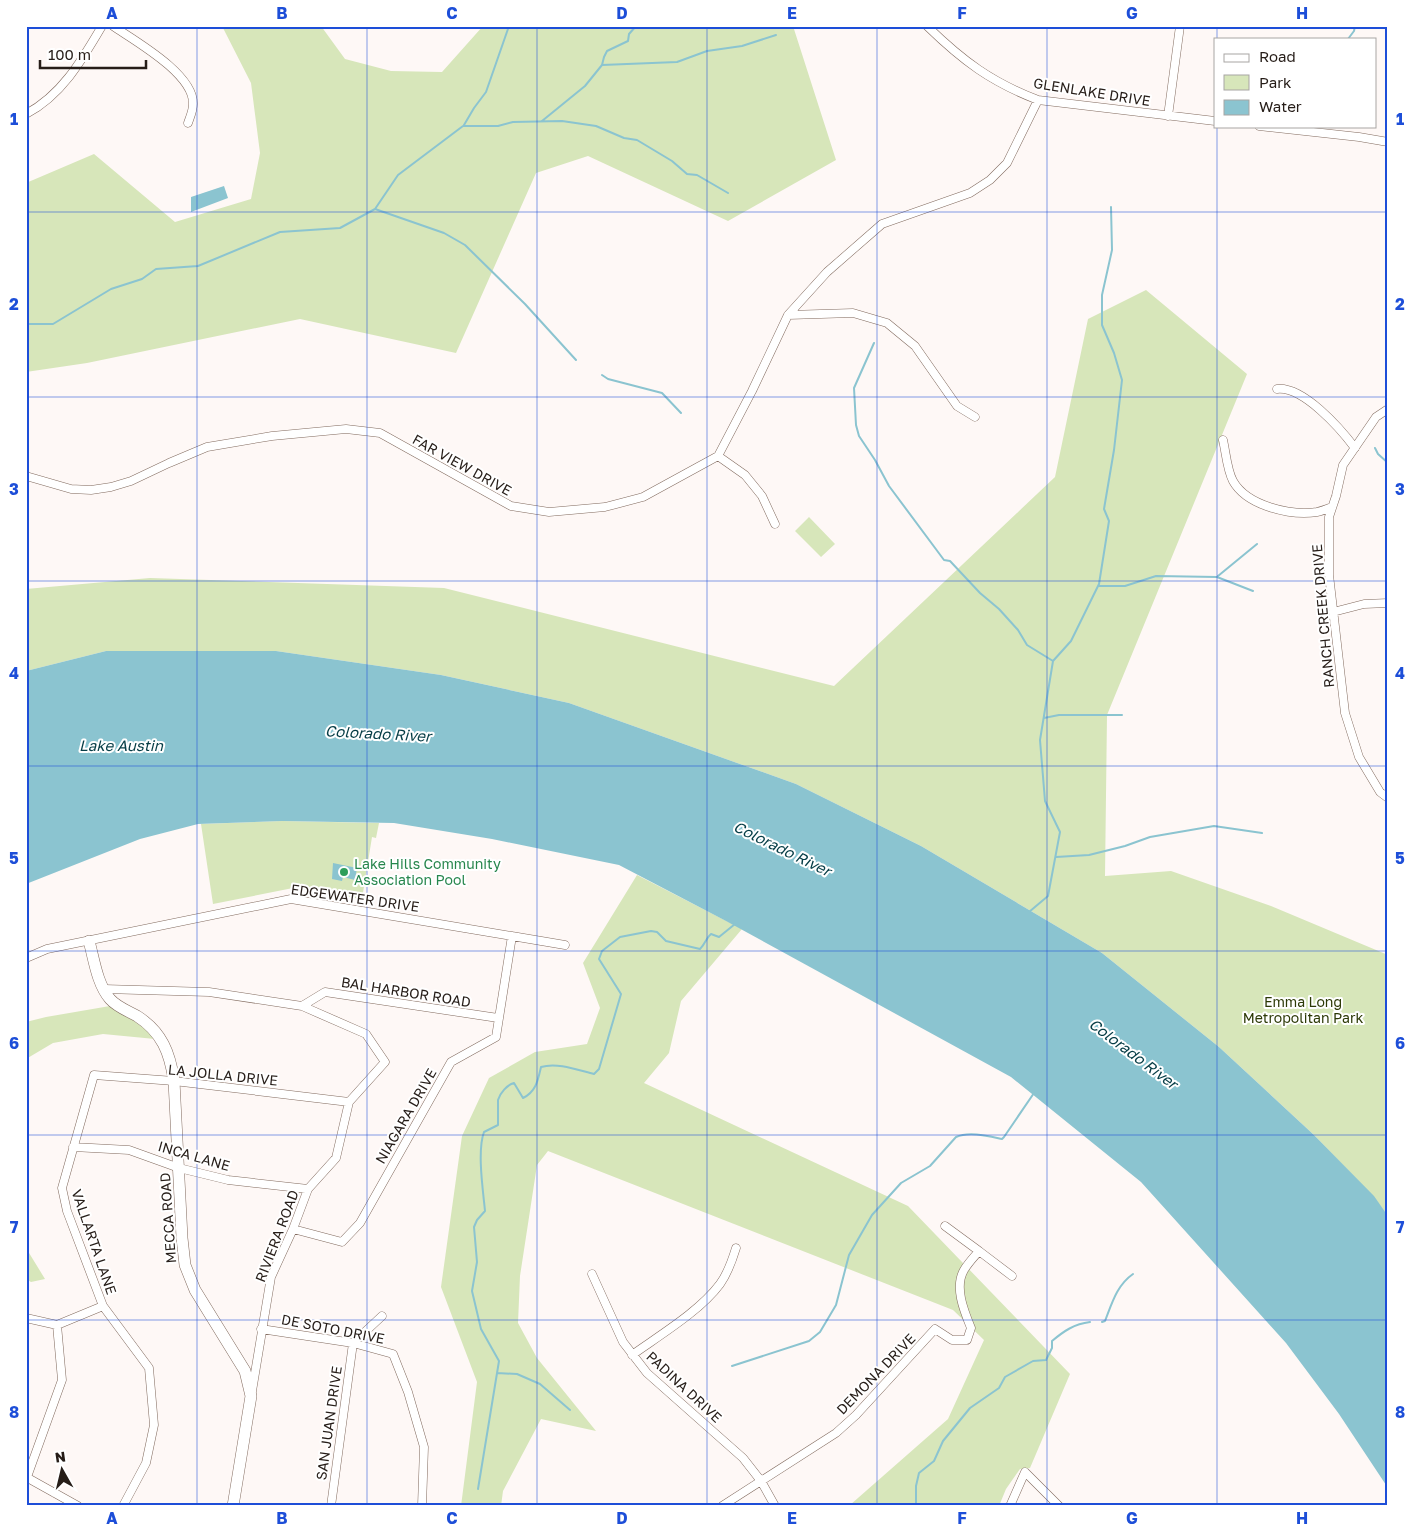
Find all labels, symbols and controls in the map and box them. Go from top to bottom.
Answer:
text: A [106,3,118,23]
text: B [276,3,288,23]
text: C [446,3,458,23]
text: D [616,3,628,23]
text: E [787,3,797,23]
text: F [957,3,967,23]
text: G [1126,3,1138,23]
text: H [1296,3,1308,23]
scale bar [40,38,146,70]
legend [1214,38,1376,128]
text: 100 m [48,45,91,63]
text: Road [1259,47,1296,65]
text: Park [1259,73,1292,91]
street label: GLENLAKE DRIVE [1032,74,1152,109]
text: Water [1259,97,1302,115]
text: 1 [10,109,18,129]
text: 1 [1396,109,1404,129]
text: 2 [9,294,19,314]
text: 2 [1395,294,1405,314]
street label: FAR VIEW DRIVE [410,430,515,499]
text: 3 [9,479,19,499]
text: 3 [1395,479,1405,499]
street label: RANCH CREEK DRIVE [1308,544,1337,689]
text: 4 [9,663,19,683]
text: 4 [1395,663,1405,683]
water label: Colorado River [325,721,434,745]
water label: Lake Austin [79,736,164,754]
water label: Colorado River [731,817,836,880]
text: 5 [9,848,19,868]
text: 5 [1395,848,1405,868]
place label: Lake Hills Community Association Pool [354,855,501,888]
marker: Lake Hills Community Association Pool [338,866,350,878]
street label: EDGEWATER DRIVE [290,880,420,915]
street label: BAL HARBOR ROAD [340,973,472,1010]
park label: Emma Long Metropolitan Park [1243,993,1363,1026]
water label: Colorado River [1086,1014,1183,1094]
text: 6 [9,1033,19,1053]
text: 6 [1395,1033,1405,1053]
street label: LA JOLLA DRIVE [167,1060,279,1089]
street label: NIAGARA DRIVE [371,1065,440,1166]
street label: INCA LANE [156,1137,232,1174]
street label: MECCA ROAD [156,1172,179,1264]
street label: VALLARTA LANE [69,1187,120,1297]
street label: RIVIERA ROAD [251,1187,302,1284]
text: 7 [10,1217,19,1237]
text: 7 [1396,1217,1405,1237]
street label: DE SOTO DRIVE [280,1310,386,1347]
street label: DEMONA DRIVE [833,1330,919,1418]
street label: PADINA DRIVE [643,1347,726,1426]
street label: SAN JUAN DRIVE [312,1365,345,1481]
text: 8 [9,1402,19,1422]
text: 8 [1395,1402,1405,1422]
north arrow [38,1444,88,1494]
text: N [54,1447,67,1466]
text: A [106,1508,118,1528]
text: B [276,1508,288,1528]
text: C [446,1508,458,1528]
text: D [616,1508,628,1528]
text: E [787,1508,797,1528]
text: F [957,1508,967,1528]
text: G [1126,1508,1138,1528]
text: H [1296,1508,1308,1528]

